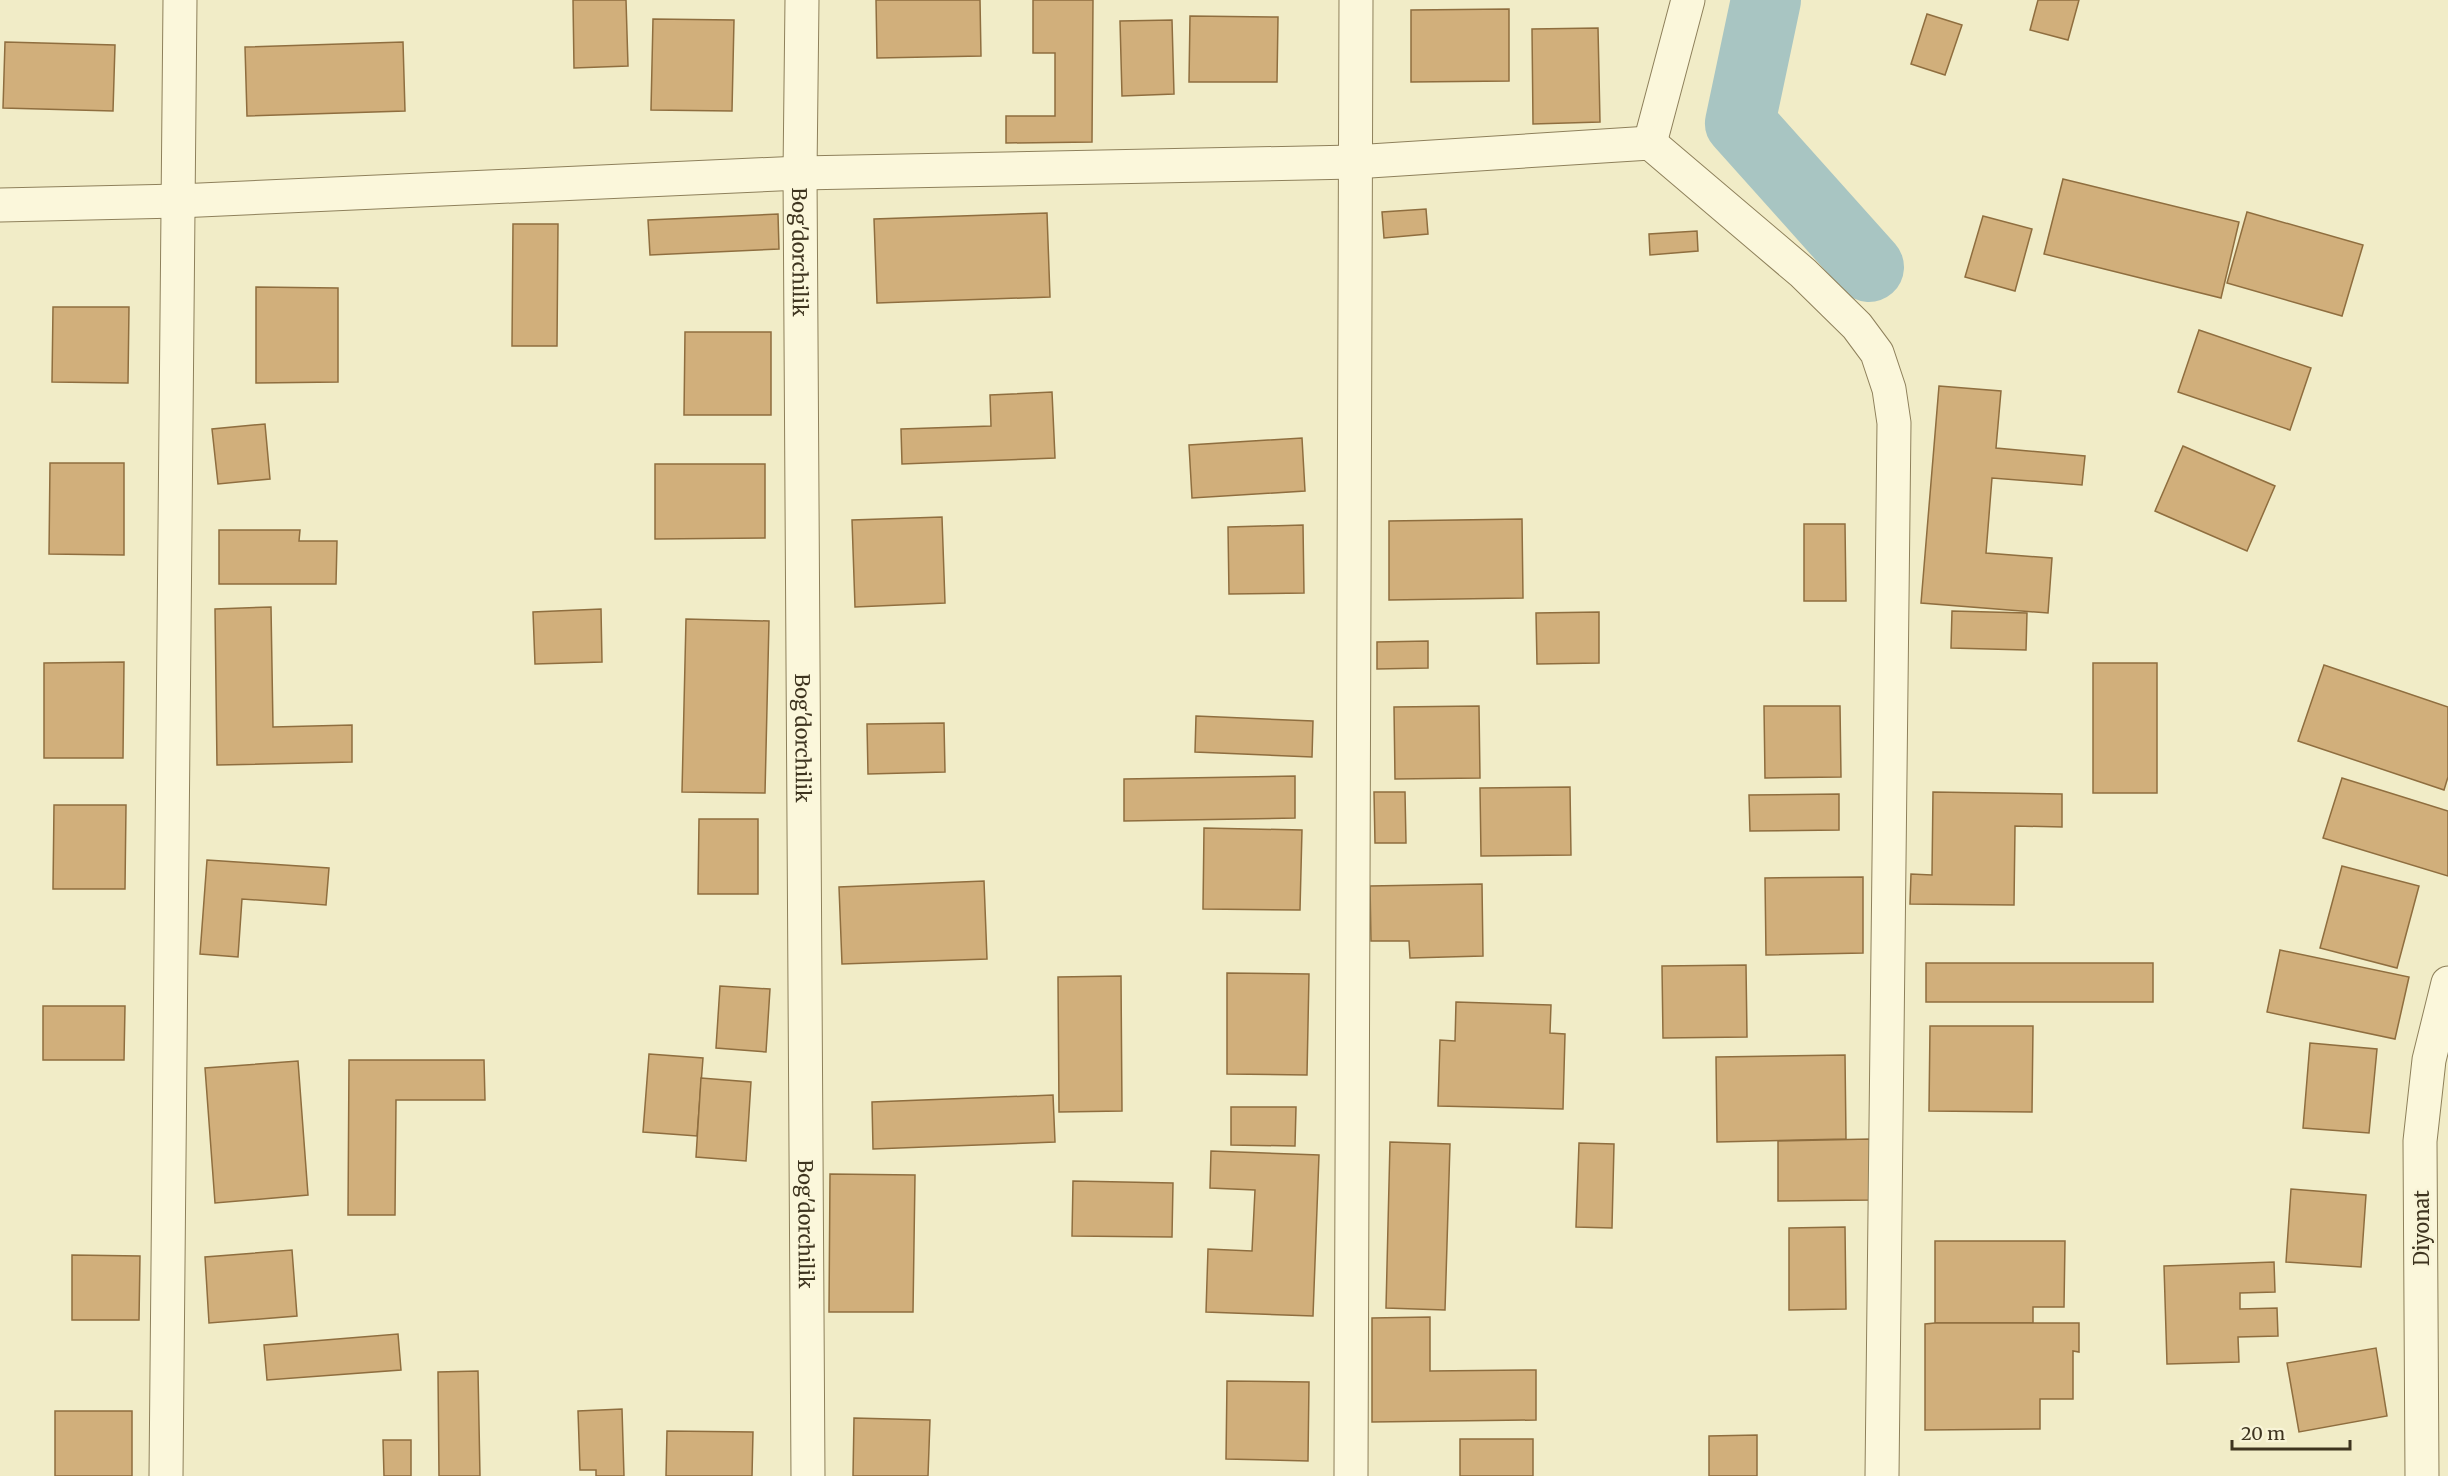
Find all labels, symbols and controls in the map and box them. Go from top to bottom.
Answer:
street label: Bog'dorchilik [788,187,813,317]
street label: Bog'dorchilik [791,673,816,803]
street label: Bog'dorchilik [794,1159,819,1289]
street label: Diyonat [2409,1190,2434,1266]
scale bar [2232,1413,2350,1451]
text: 20 m [2241,1422,2285,1445]

